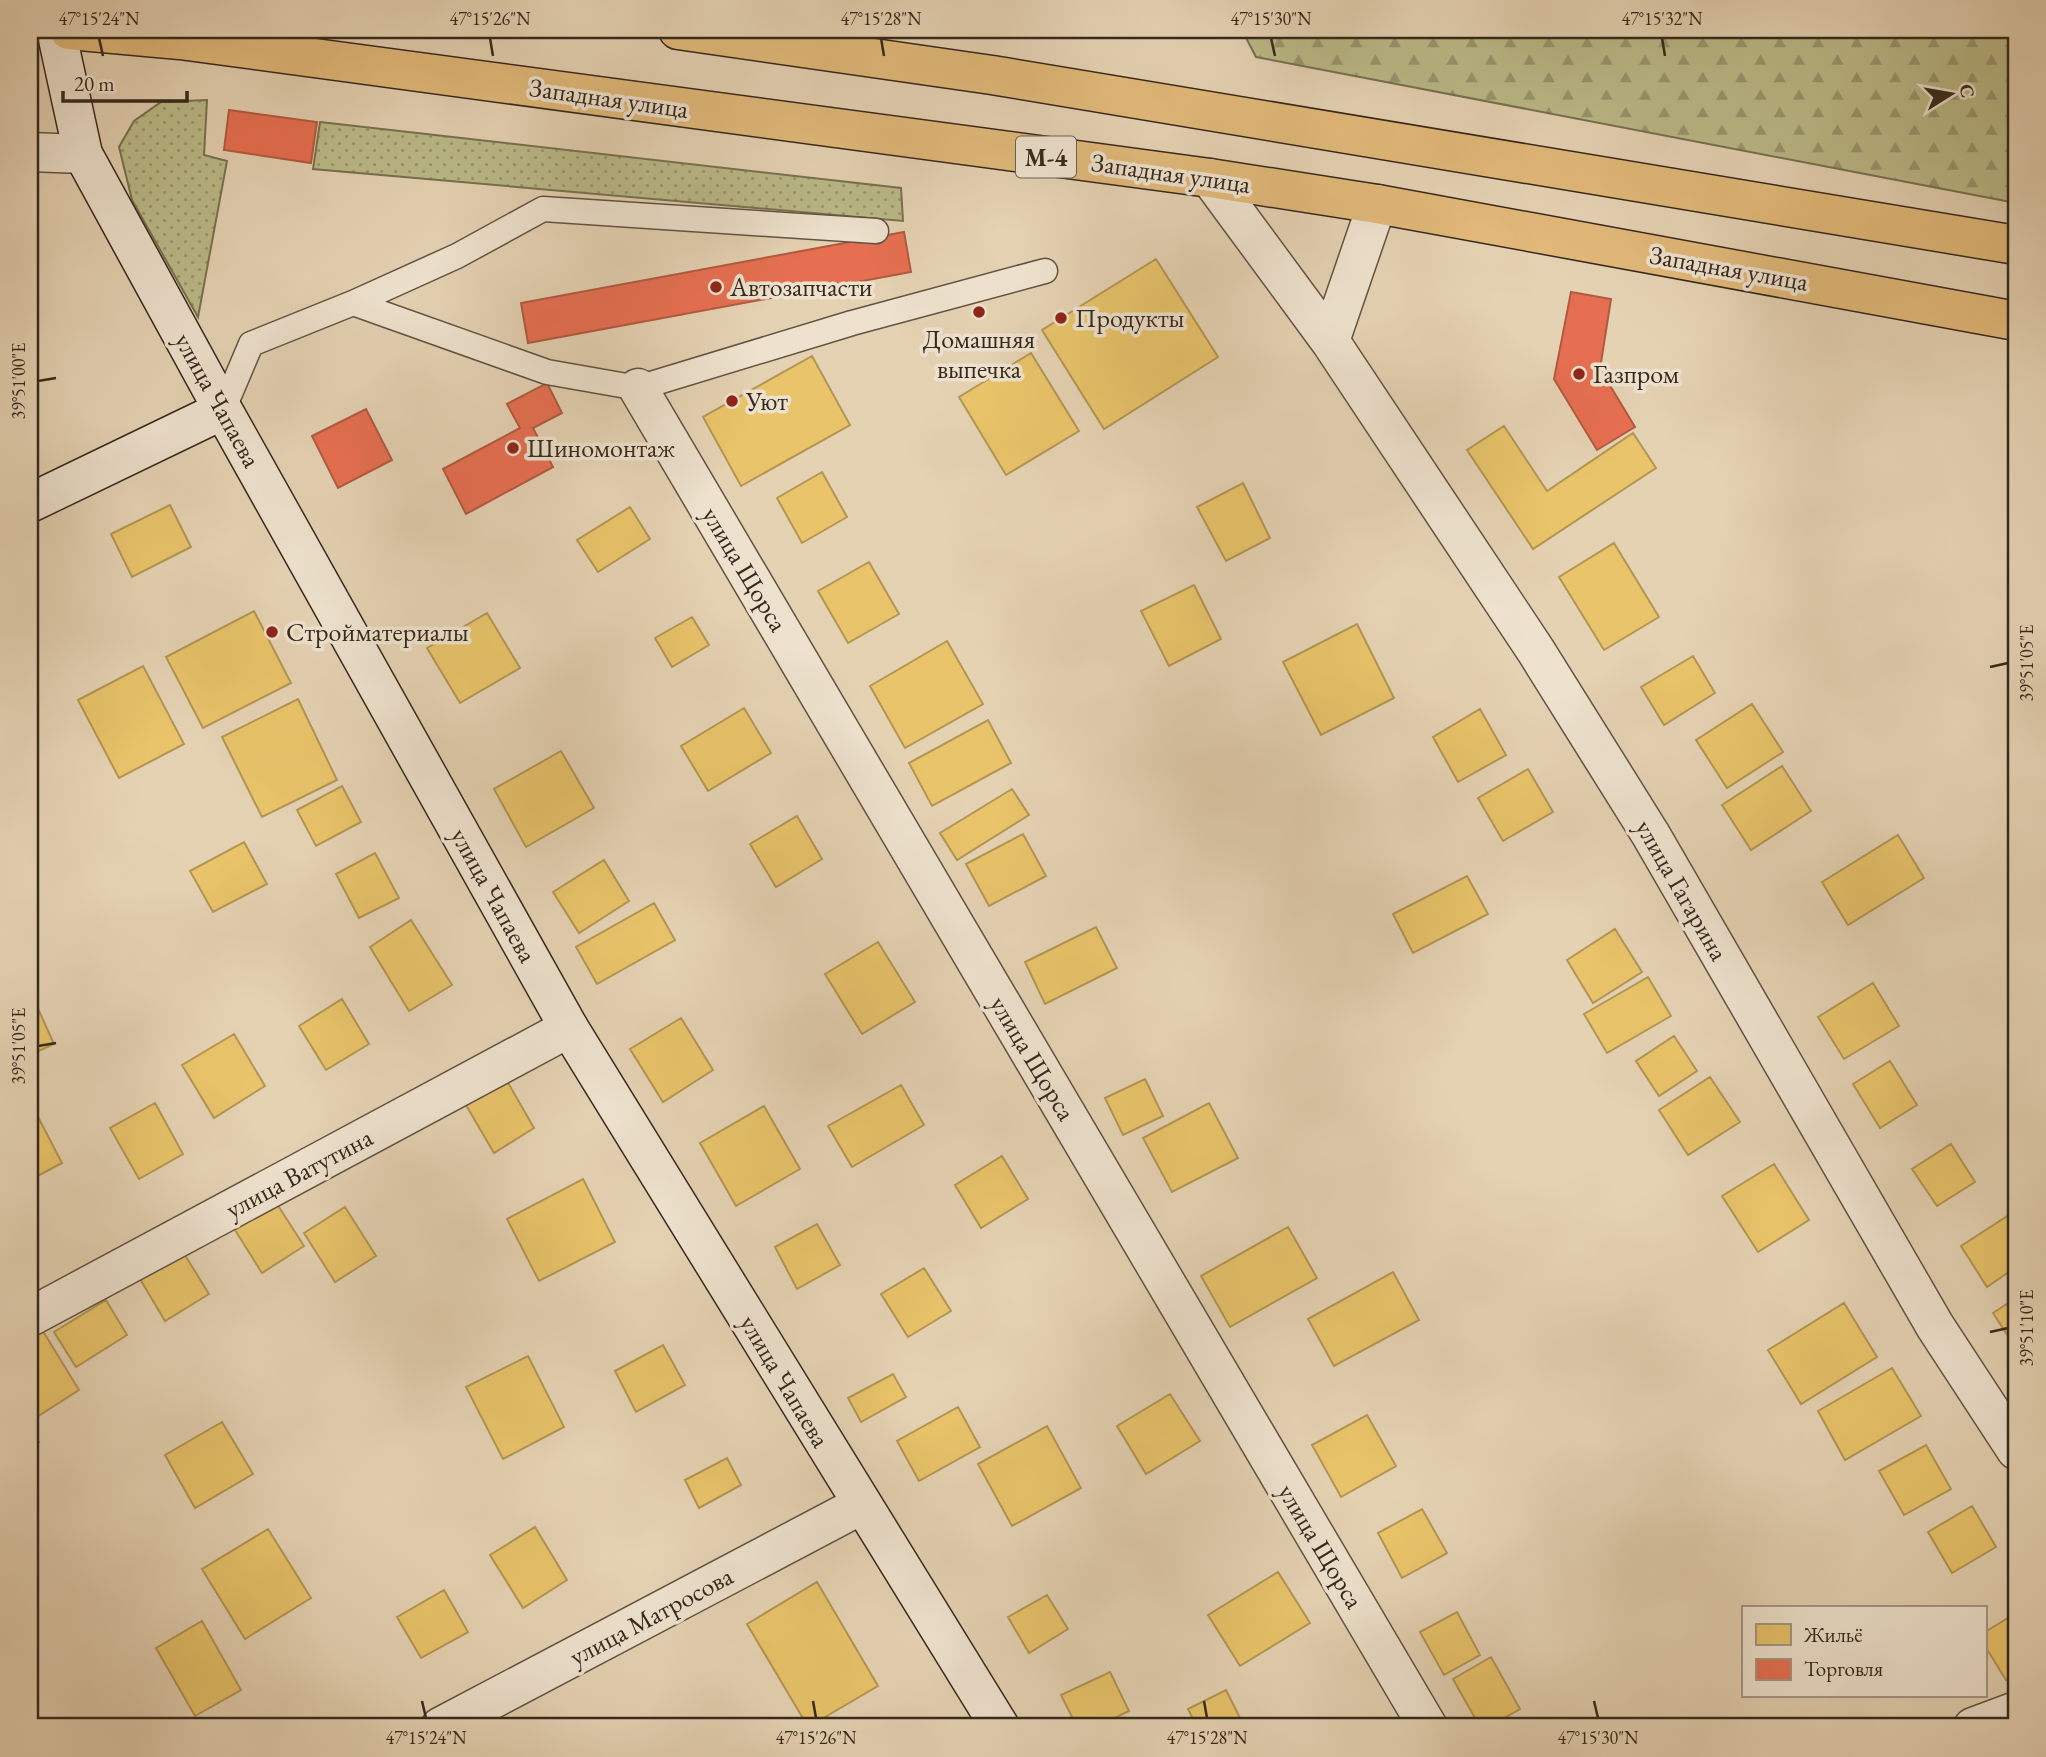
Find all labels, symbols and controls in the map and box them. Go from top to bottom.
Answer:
text: 47°15'24"N [59,7,140,30]
text: 47°15'26"N [450,7,531,30]
text: 47°15'28"N [841,7,922,30]
text: 47°15'30"N [1231,7,1312,30]
text: 47°15'32"N [1622,7,1703,30]
scale bar [63,60,187,104]
north arrow [1916,60,1986,130]
text: 20 m [74,70,115,97]
street label: Западная улица [527,70,691,126]
text: С [1954,82,1981,100]
road number: М-4 [1016,136,1076,177]
street label: Западная улица [1089,145,1253,201]
street label: Западная улица [1647,237,1812,299]
place label: Автозапчасти [729,270,873,304]
marker: Автозапчасти [708,279,724,295]
place label: Продукты [1075,301,1185,335]
marker: Домашняя выпечка [971,304,987,320]
marker: Продукты [1053,310,1069,326]
place label: Домашняя выпечка [923,322,1035,386]
street label: улица Чапаева [167,327,269,474]
text: 39°51'00"E [7,343,30,419]
place label: Газпром [1593,357,1679,391]
marker: Газпром [1571,366,1587,382]
place label: Уют [745,384,788,418]
marker: Уют [724,393,740,409]
place label: Шиномонтаж [527,431,675,465]
marker: Шиномонтаж [505,440,521,456]
street label: улица Щорса [694,500,796,638]
place label: Стройматериалы [286,615,469,649]
marker: Стройматериалы [264,624,280,640]
text: 39°51'05"E [2015,625,2038,701]
street label: улица Гагарина [1628,813,1736,967]
street label: улица Чапаева [443,822,545,969]
street label: улица Щорса [982,989,1084,1127]
text: 39°51'05"E [7,1008,30,1084]
street label: улица Ватутина [220,1120,379,1226]
text: 39°51'10"E [2015,1290,2038,1366]
street label: улица Чапаева [732,1308,838,1454]
street label: улица Щорса [1270,1477,1372,1615]
street label: улица Матросова [563,1558,739,1673]
legend [1742,1606,1986,1698]
text: Жильё [1803,1621,1863,1648]
text: Торговля [1804,1655,1883,1682]
text: 47°15'24"N [386,1726,467,1749]
text: 47°15'26"N [776,1726,857,1749]
text: 47°15'28"N [1167,1726,1248,1749]
text: 47°15'30"N [1558,1726,1639,1749]

